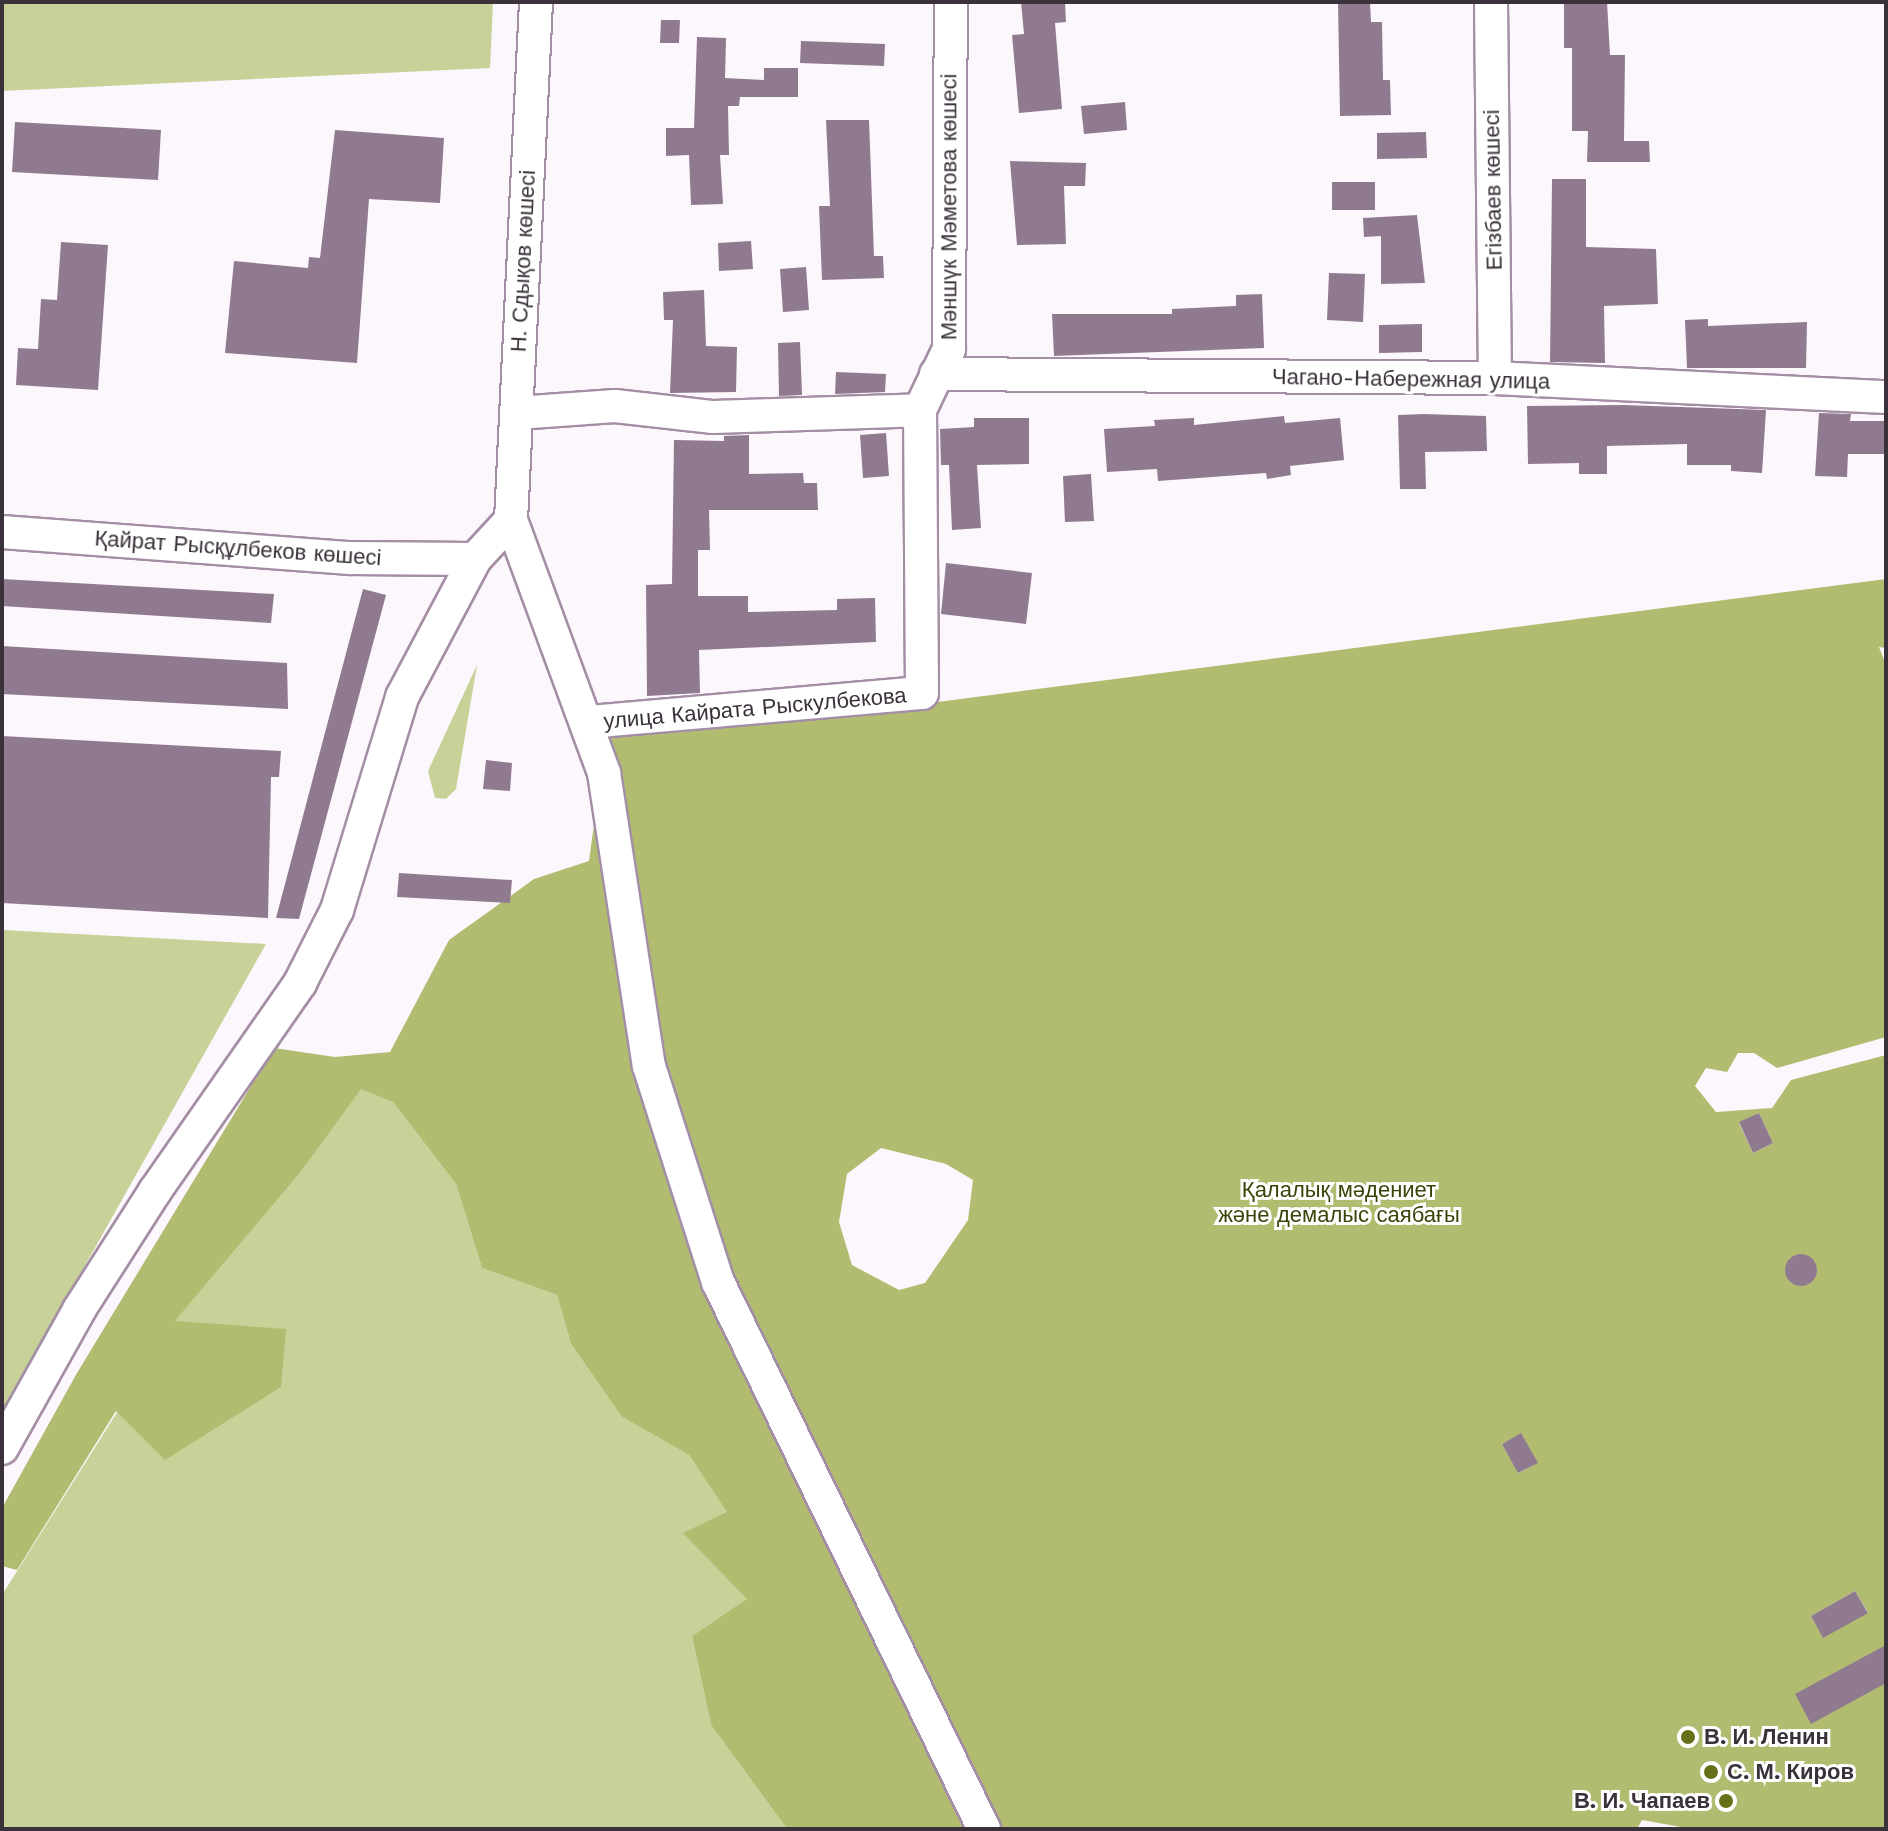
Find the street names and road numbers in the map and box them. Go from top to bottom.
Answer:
street label: Мәншүк Мәметова көшесі [936,74,962,340]
street label: Егізбаев көшесі [1478,109,1508,271]
street label: Н. Сдықов көшесі [505,169,541,353]
street label: Чагано-Набережная улица [1272,363,1550,395]
street label: Қайрат Рысқұлбеков көшесі [94,525,382,571]
street label: улица Кайрата Рыскулбекова [602,682,908,734]

